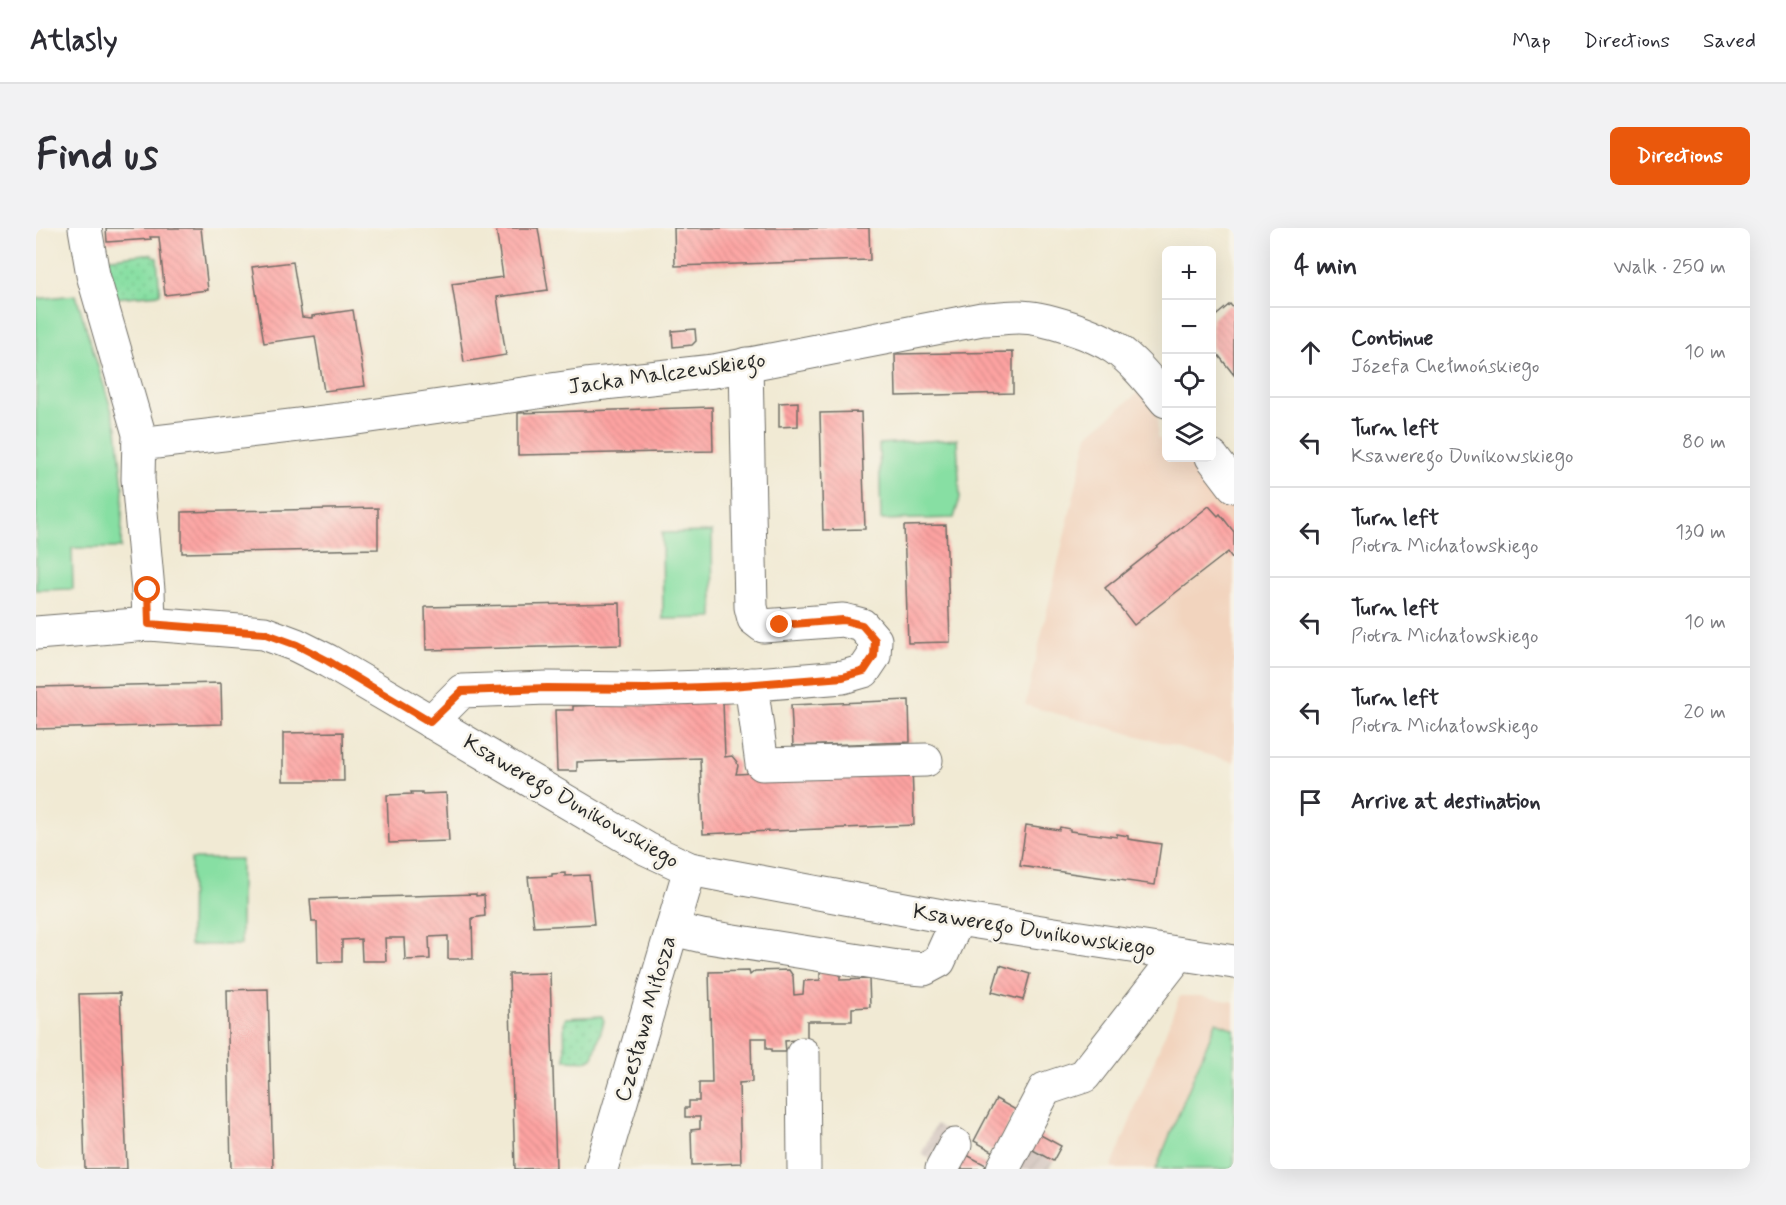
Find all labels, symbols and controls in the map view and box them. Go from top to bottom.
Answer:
text: Atlasly [30,23,118,60]
text: Map [1512,27,1551,55]
text: Directions [1584,27,1670,55]
text: Saved [1703,27,1756,55]
button: Directions [1610,127,1750,185]
text: Find us [36,129,158,184]
map controls [1162,246,1216,462]
button: + [1162,246,1216,300]
text: 4 min [1294,250,1357,284]
text: Walk · 250 m [1614,254,1726,281]
button: − [1162,300,1216,354]
text: Continue [1351,325,1433,353]
icon: ahead [1294,336,1327,369]
text: 10 m [1684,339,1726,366]
street label: Jacka Malczewskiego [566,346,768,405]
text: Józefa Chełmońskiego [1351,353,1539,380]
button: locate [1162,354,1216,408]
button: layers [1162,408,1216,462]
text: Turn left [1351,415,1439,443]
icon: left [1294,426,1327,459]
text: 80 m [1682,429,1726,456]
text: Ksawerego Dunikowskiego [1351,443,1574,470]
text: Turn left [1351,505,1439,533]
icon: left [1294,516,1327,549]
text: 130 m [1675,519,1726,546]
text: Piotra Michałowskiego [1351,533,1538,560]
route start [134,576,160,602]
text: Turn left [1351,595,1439,623]
icon: left [1294,606,1327,639]
text: 10 m [1684,609,1726,636]
route end [766,611,792,637]
text: Piotra Michałowskiego [1351,623,1538,650]
text: Turn left [1351,685,1439,713]
icon: left [1294,696,1327,729]
text: 20 m [1683,699,1726,726]
text: Piotra Michałowskiego [1351,713,1538,740]
street label: Ksawerego Dunikowskiego [457,729,684,878]
icon: arrive [1294,786,1327,819]
text: Arrive at destination [1351,788,1541,816]
street label: Ksawerego Dunikowskiego [910,898,1157,967]
street label: Czesława Miłosza [609,933,683,1105]

